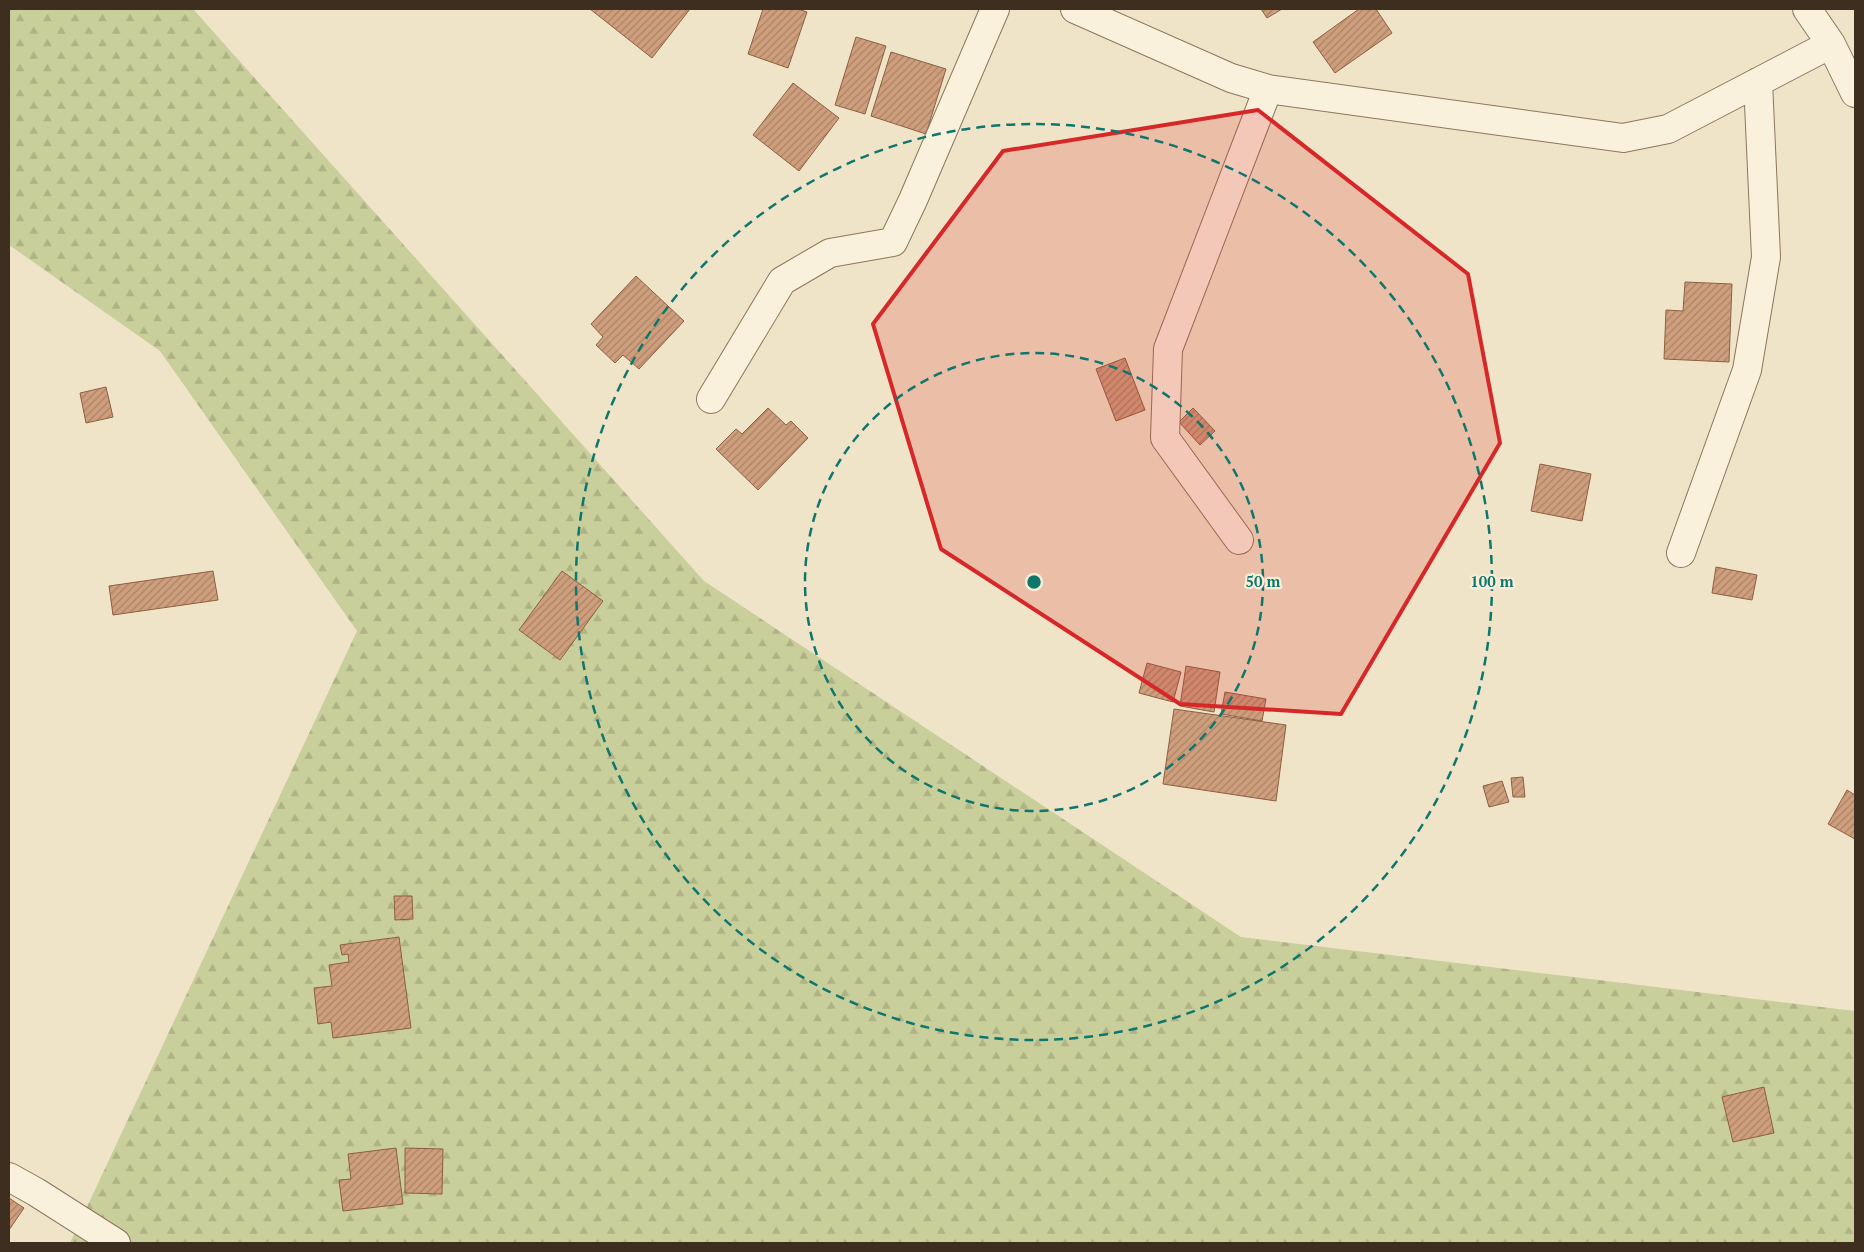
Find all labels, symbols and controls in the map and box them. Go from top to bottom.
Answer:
text: 50 m [1246,571,1281,591]
text: 100 m [1470,571,1514,591]
centre of rings [1025,573,1043,591]

